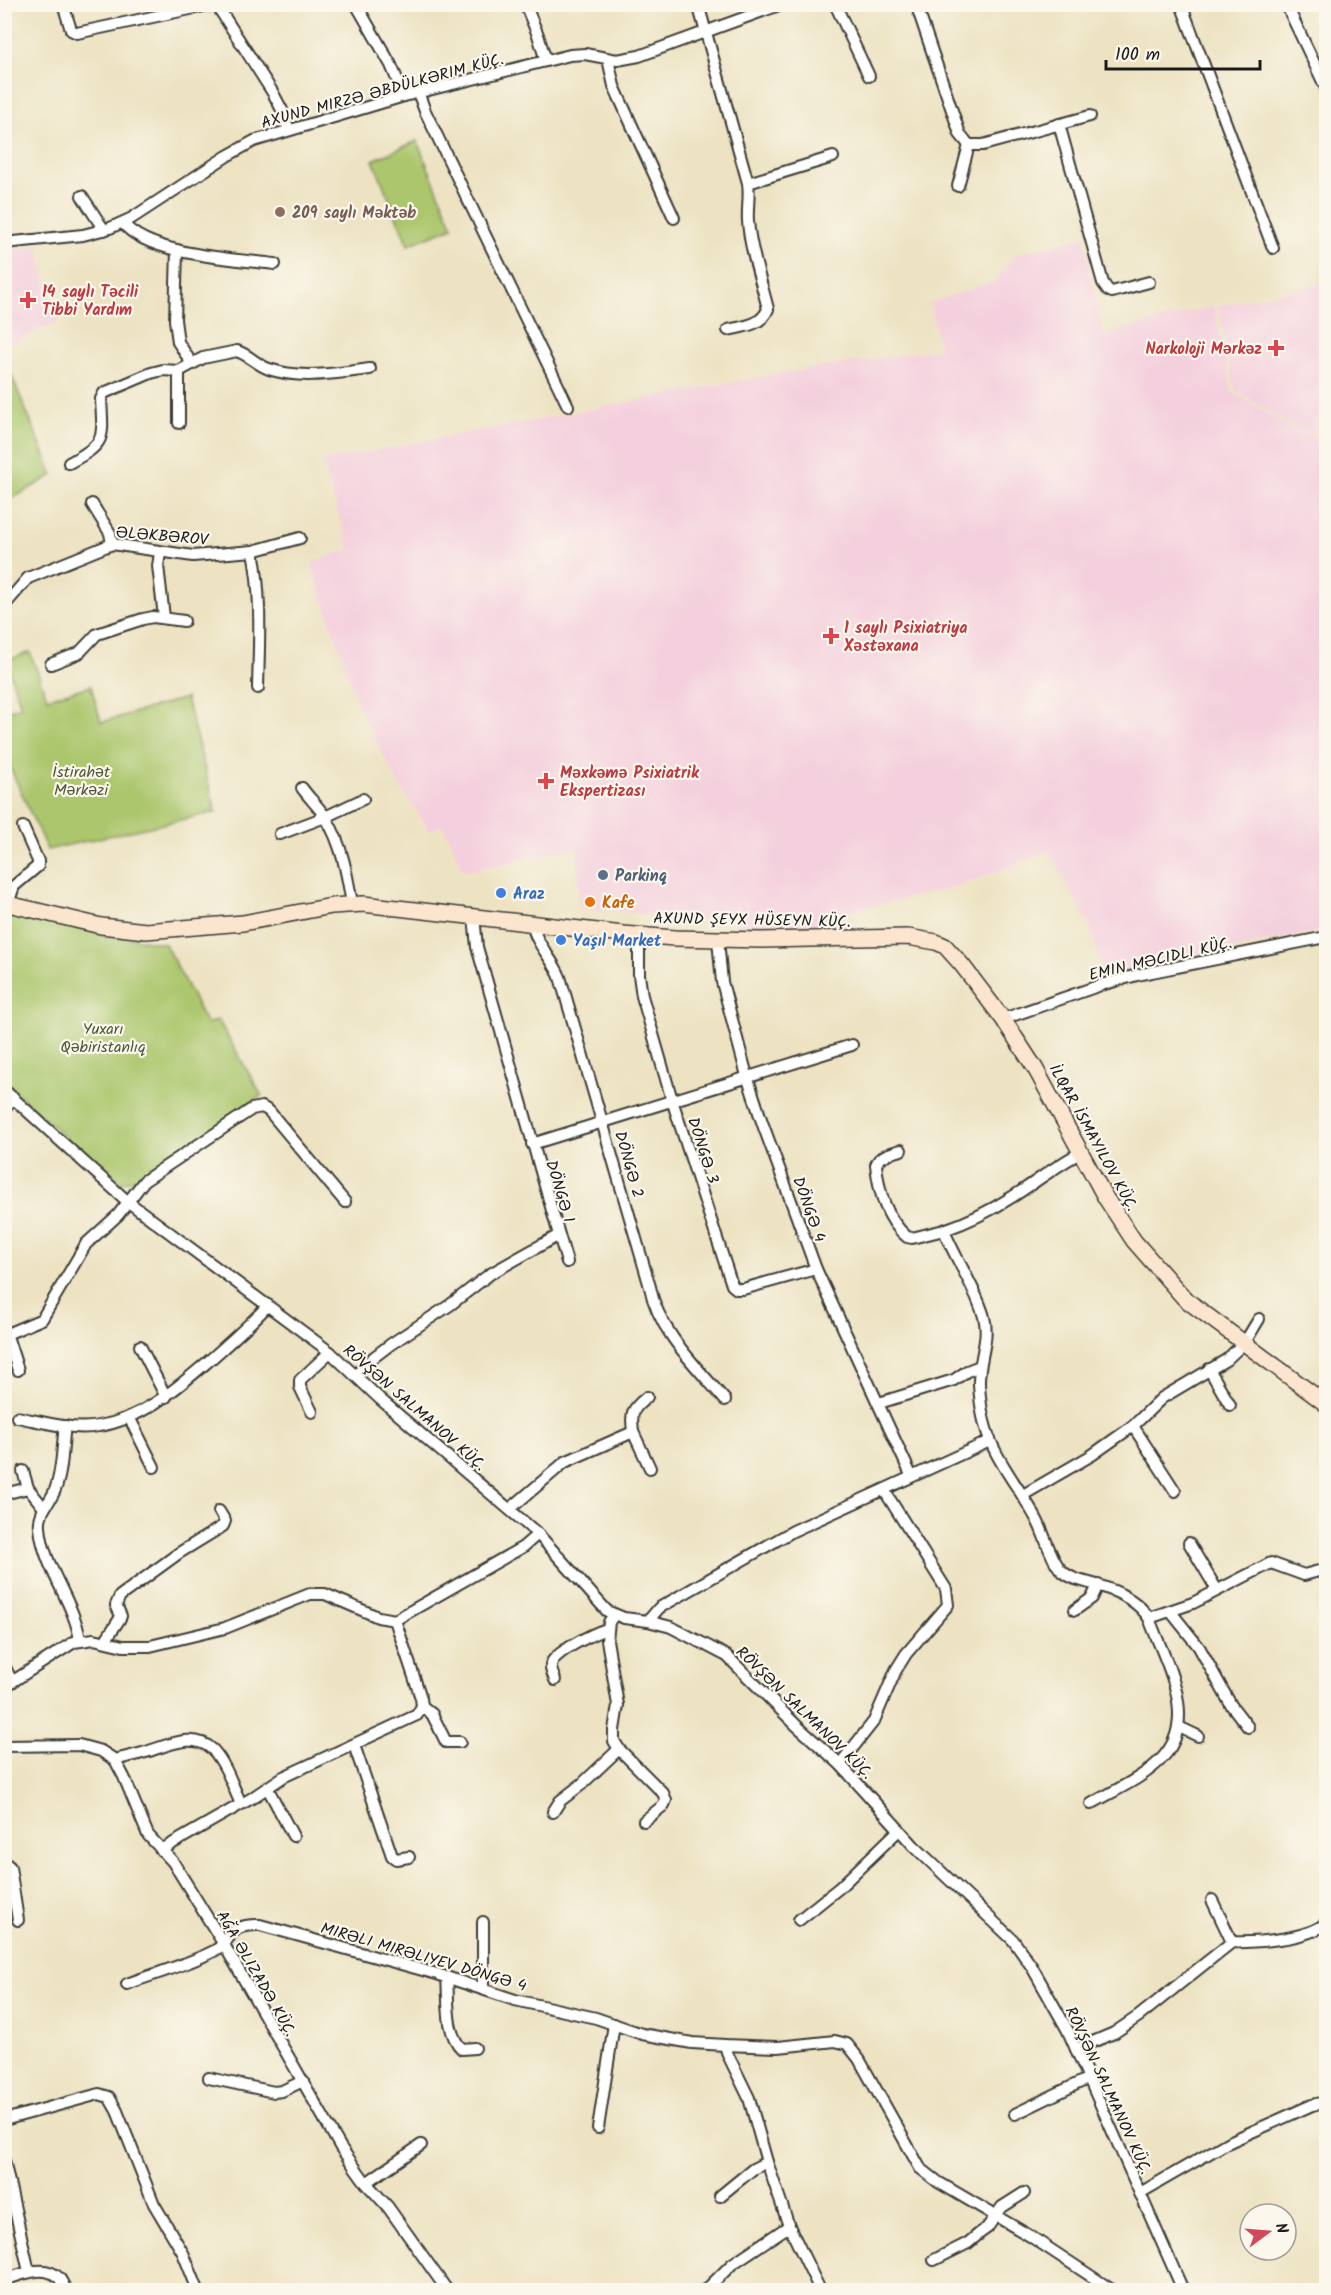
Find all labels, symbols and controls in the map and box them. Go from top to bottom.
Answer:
scale bar [1106,33,1260,71]
text: 100 m [1115,41,1160,70]
street label: AXUND MIRZƏ ƏBDÜLKƏRIM KÜÇ. [258,47,506,136]
place label: 209 saylı Məktəb [292,201,416,226]
marker: 209 saylı Məktəb [273,205,287,219]
place label: 14 saylı Təcili Tibbi Yardım [42,280,139,323]
marker: 14 saylı Təcili Tibbi Yardım [19,291,37,309]
place label: Narkoloji Mərkəz [1145,337,1262,362]
marker: Narkoloji Mərkəz [1267,339,1285,357]
street label: ƏLƏKBƏROV [115,520,210,553]
place label: 1 saylı Psixiatriya Xəstəxana [843,616,968,659]
marker: 1 saylı Psixiatriya Xəstəxana [822,627,840,645]
park label: İstirahət Mərkəzi [52,760,111,803]
place label: Məxkəmə Psixiatrik Ekspertizası [560,761,700,804]
marker: Məxkəmə Psixiatrik Ekspertizası [537,772,555,790]
place label: Parkinq [615,864,667,889]
marker: Parkinq [596,868,610,882]
place label: Araz [513,882,545,907]
marker: Araz [494,886,508,900]
place label: Kafe [602,891,635,916]
marker: Kafe [583,895,597,909]
street label: AXUND ŞEYX HÜSEYN KÜÇ. [653,906,851,935]
place label: Yaşıl Market [573,929,662,954]
street label: EMIN MƏCIDLI KÜÇ. [1086,931,1234,988]
marker: Yaşıl Market [554,933,568,947]
park label: Yuxarı Qəbiristanlıq [60,1017,146,1060]
street label: İLQAR İSMAYILOV KÜÇ. [1042,1059,1144,1216]
street label: DÖNGƏ 3 [680,1114,725,1187]
street label: DÖNGƏ 2 [607,1128,650,1201]
street label: DÖNGƏ 1 [538,1157,581,1226]
street label: DÖNGƏ 4 [785,1173,832,1246]
street label: RÖVŞƏN SALMANOV KÜÇ. [337,1339,491,1478]
street label: RÖVŞƏN SALMANOV KÜÇ. [730,1641,878,1786]
street label: AĞA ƏLIZADƏ KÜÇ. [209,1906,302,2042]
street label: MIRƏLI MIRƏLIYEV DÖNGƏ 4 [318,1916,530,1999]
street label: RÖVŞƏN SALMANOV KÜÇ. [1058,2003,1158,2179]
north arrow [1238,2202,1298,2262]
text: N [1268,2220,1294,2237]

